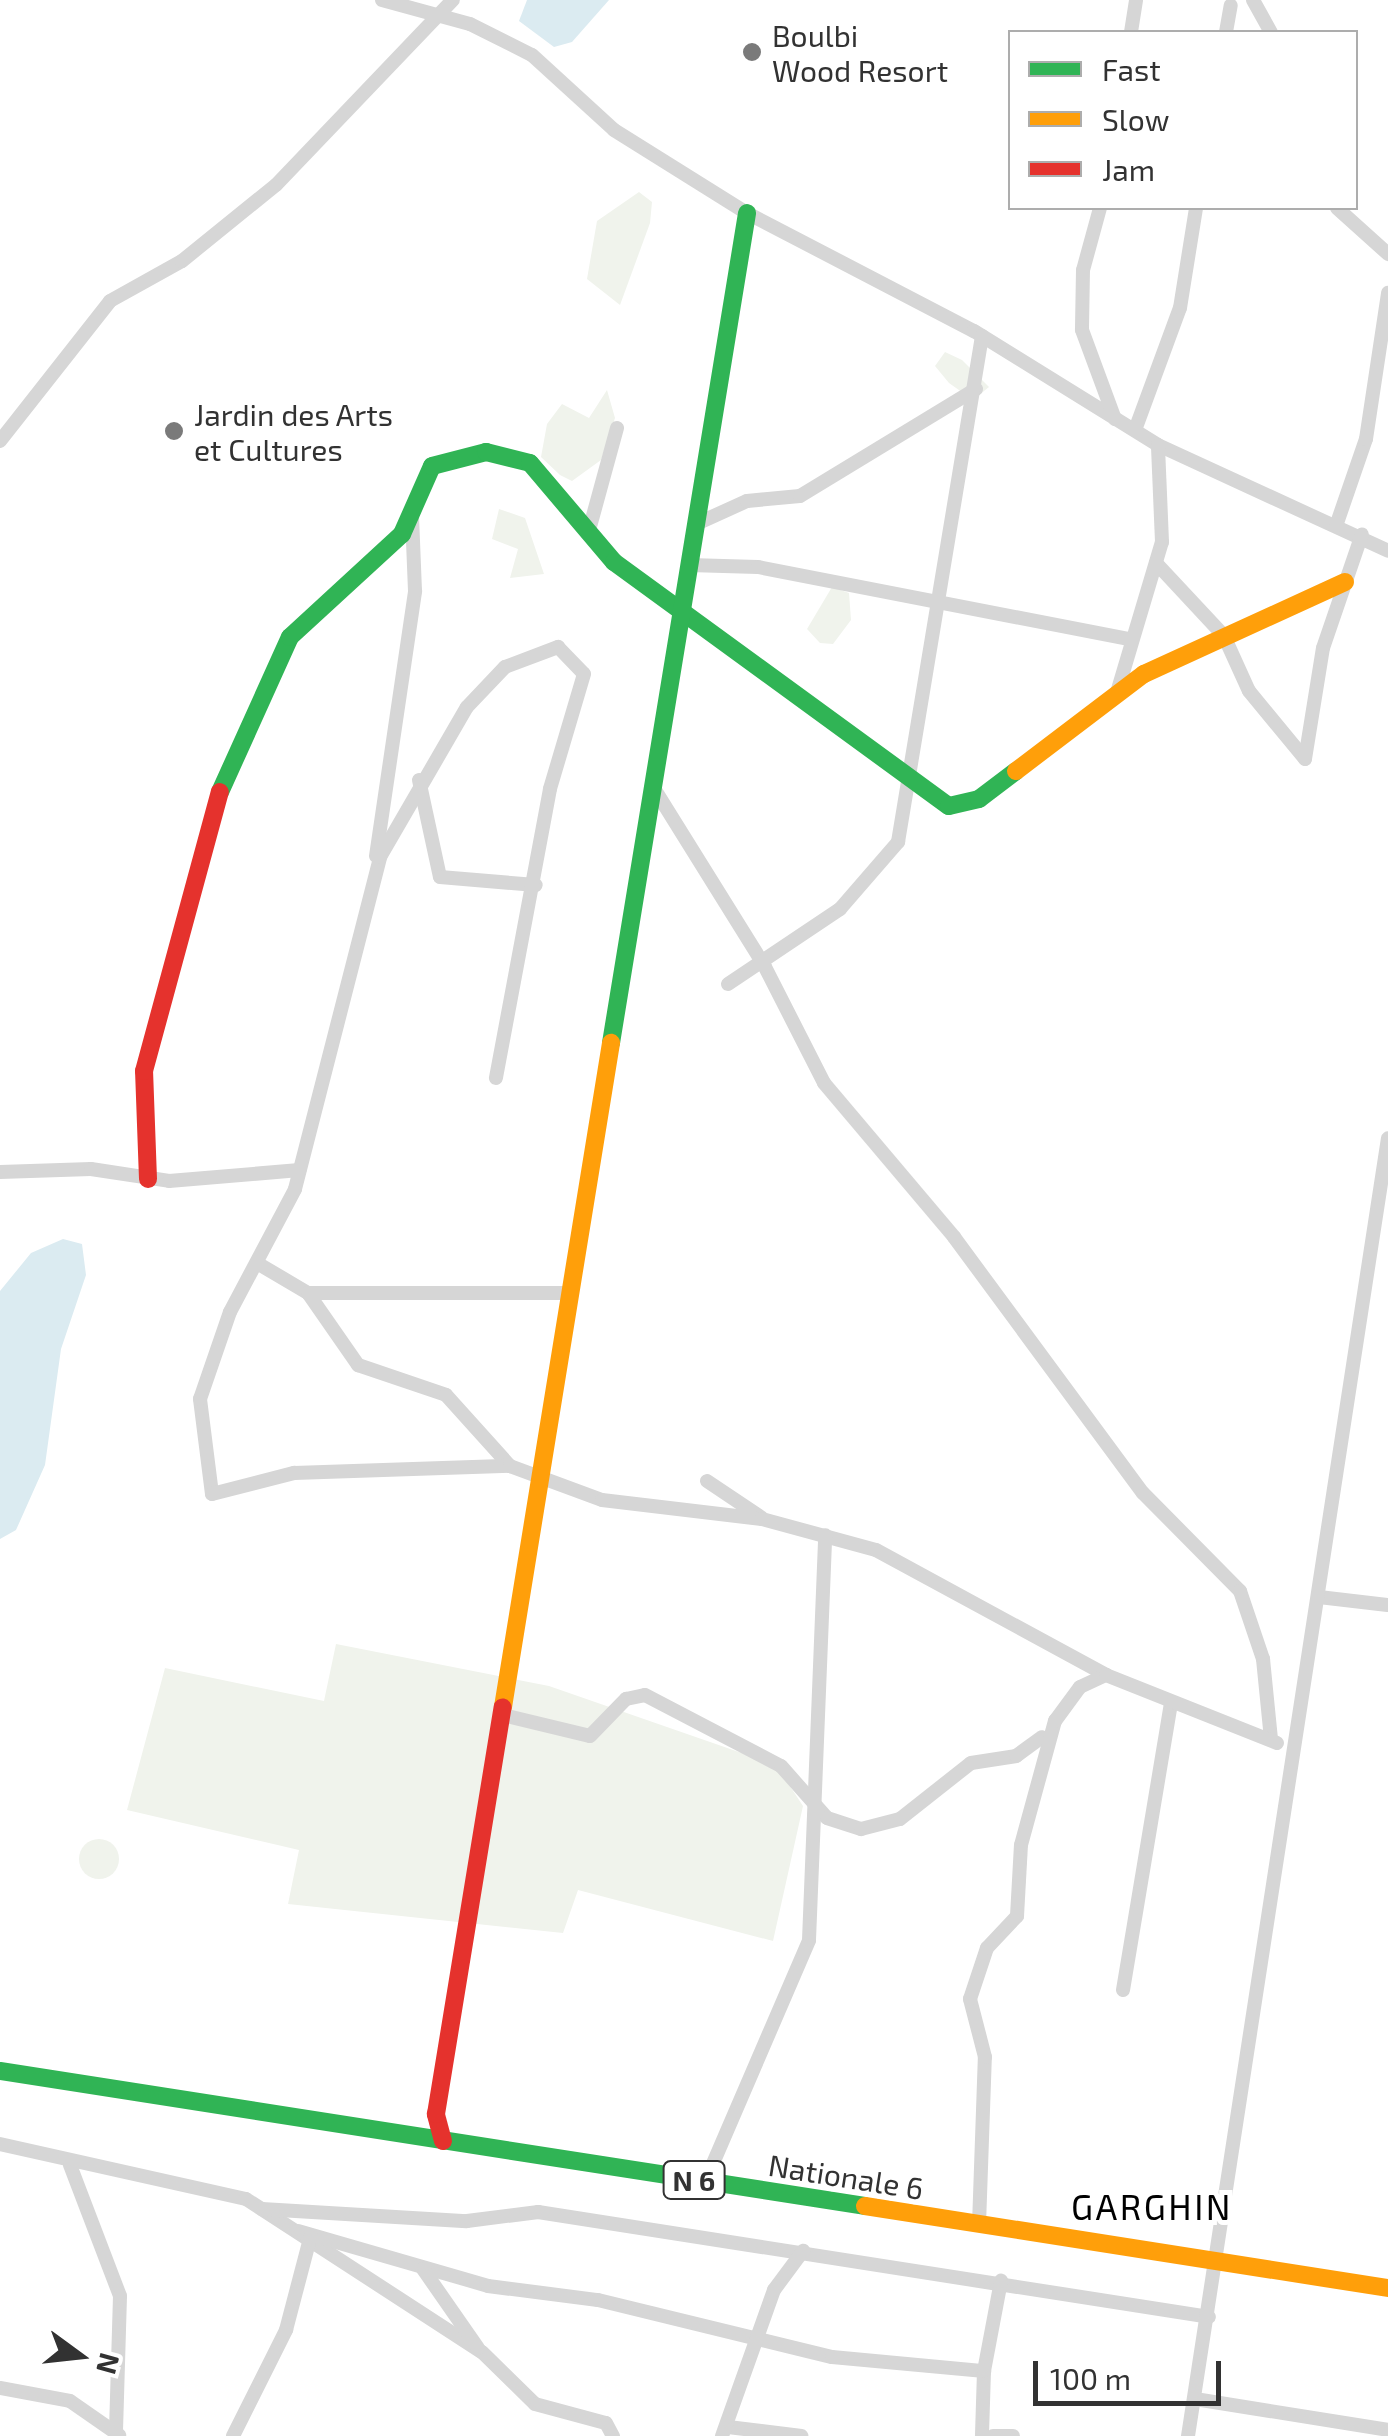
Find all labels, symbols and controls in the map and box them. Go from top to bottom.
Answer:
place label: Boulbi Wood Resort [772,17,948,88]
legend [1008,30,1358,210]
marker: Boulbi Wood Resort [741,41,763,63]
text: Fast [1102,51,1161,87]
text: Slow [1102,101,1169,137]
text: Jam [1102,151,1155,187]
place label: Jardin des Arts et Cultures [194,396,394,466]
marker: Jardin des Arts et Cultures [163,420,185,442]
street label: Nationale 6 [766,2146,926,2206]
road number: N 6 [662,2157,726,2203]
district label: GARGHIN [1071,2185,1233,2227]
north arrow [30,2306,130,2406]
scale bar [1038,2341,1226,2403]
text: N [90,2350,128,2378]
text: 100 m [1050,2360,1131,2396]

